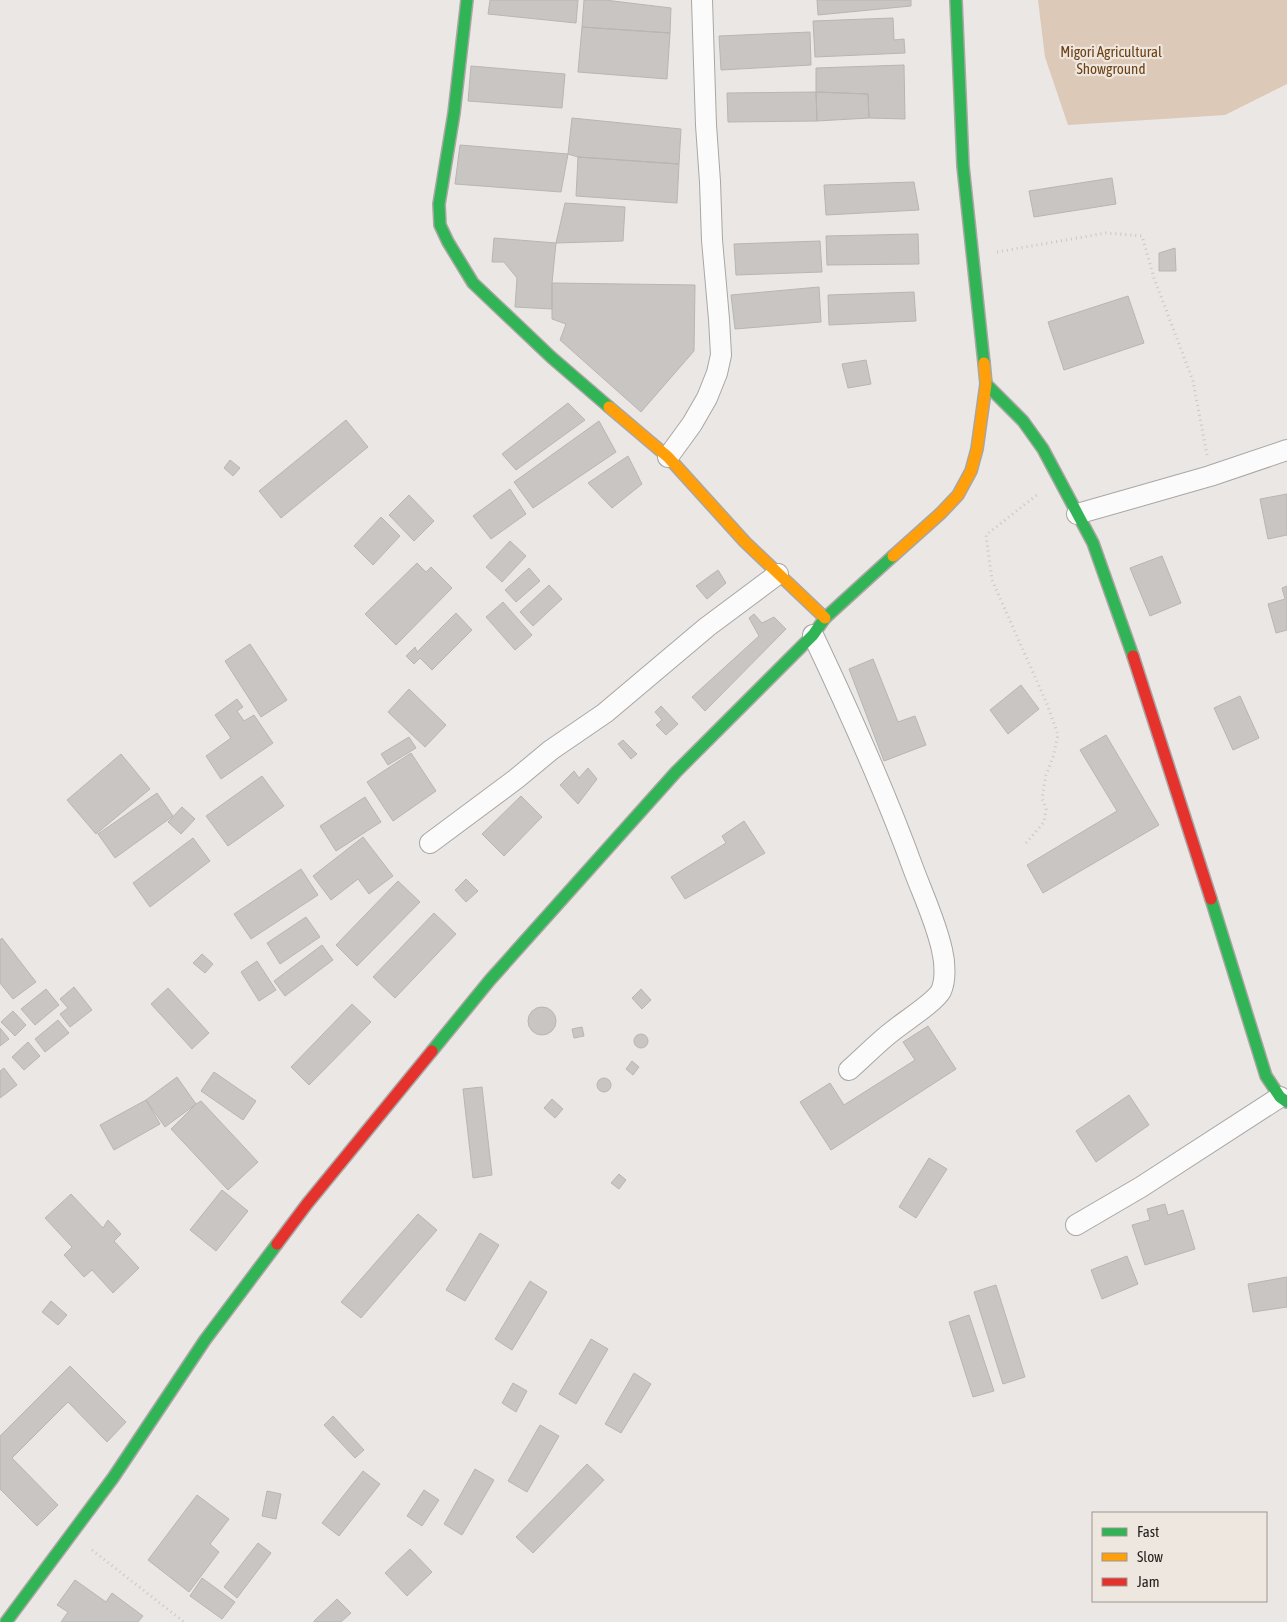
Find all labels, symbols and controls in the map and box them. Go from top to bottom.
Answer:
park label: Migori Agricultural Showground [1060,43,1162,77]
legend [1092,1512,1267,1602]
text: Fast [1137,1523,1159,1540]
text: Slow [1137,1548,1163,1565]
text: Jam [1137,1573,1160,1590]

